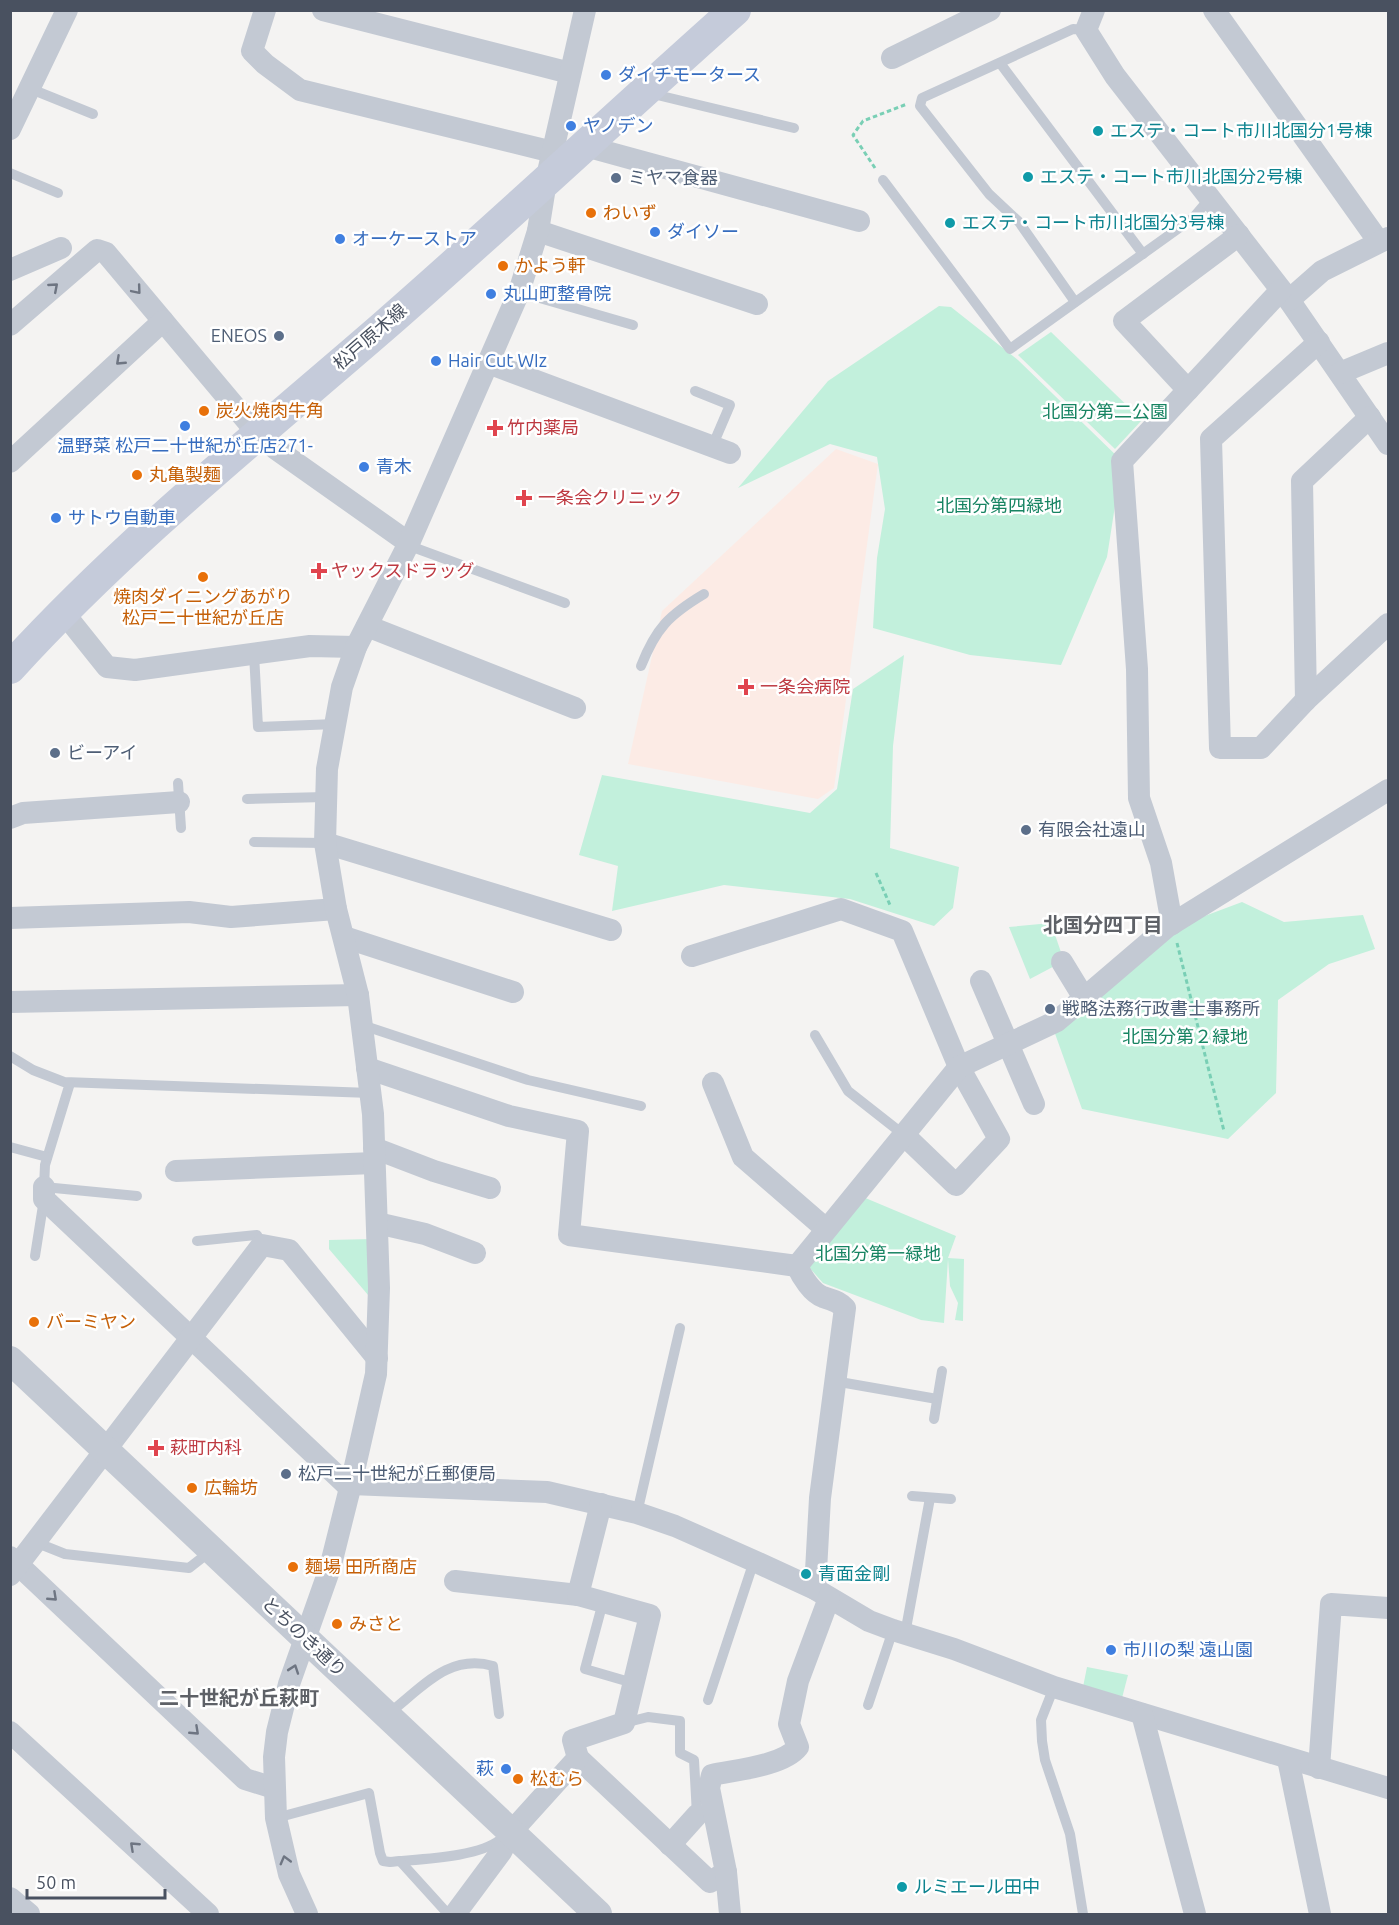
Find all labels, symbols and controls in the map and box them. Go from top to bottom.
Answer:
place label: ダイチモータース [618,64,761,84]
marker: ダイチモータース [599,68,613,82]
place label: ヤノデン [583,115,654,135]
marker: ヤノデン [564,119,578,133]
place label: エステ・コート市川北国分1号棟 [1110,120,1372,140]
marker: エステ・コート市川北国分1号棟 [1091,124,1105,138]
place label: エステ・コート市川北国分2号棟 [1040,166,1302,186]
place label: ミヤマ食器 [628,167,718,187]
marker: エステ・コート市川北国分2号棟 [1021,170,1035,184]
marker: ミヤマ食器 [609,171,623,185]
place label: わいず [603,202,657,222]
marker: わいず [584,206,598,220]
place label: エステ・コート市川北国分3号棟 [962,212,1224,232]
marker: エステ・コート市川北国分3号棟 [943,216,957,230]
place label: ダイソー [667,221,739,241]
marker: ダイソー [648,225,662,239]
place label: オーケーストア [352,228,477,248]
marker: オーケーストア [333,232,347,246]
place label: かよう軒 [515,255,586,275]
marker: かよう軒 [496,259,510,273]
one-way arrow [47,283,58,294]
one-way arrow [130,283,141,294]
place label: 丸山町整骨院 [503,283,611,303]
marker: 丸山町整骨院 [484,287,498,301]
street label: 松戸原木線 [329,299,410,373]
place label: ENEOS [211,325,267,345]
marker: ENEOS [272,329,286,343]
place label: Hair Cut WIz [448,350,547,370]
one-way arrow [117,353,128,364]
marker: Hair Cut WIz [429,354,443,368]
place label: 炭火焼肉牛角 [216,400,324,420]
park label: 北国分第二公園 [1042,401,1168,421]
marker: 炭火焼肉牛角 [197,404,211,418]
place label: 竹内薬局 [507,417,579,437]
marker: 温野菜 松戸二十世紀が丘店271- [178,419,192,433]
marker: 竹内薬局 [488,421,502,435]
place label: 温野菜 松戸二十世紀が丘店271- [57,435,313,455]
place label: 青木 [376,456,412,476]
marker: 青木 [357,460,371,474]
place label: 丸亀製麺 [149,464,221,484]
marker: 丸亀製麺 [130,468,144,482]
place label: 一条会クリニック [538,487,682,507]
marker: 一条会クリニック [515,489,533,507]
park label: 北国分第四緑地 [936,495,1062,515]
place label: サトウ自動車 [68,507,176,527]
marker: サトウ自動車 [49,511,63,525]
place label: ヤックスドラッグ [331,560,474,580]
marker: ヤックスドラッグ [312,564,326,578]
marker: 焼肉ダイニングあがり 松戸二十世紀が丘店 [196,570,210,584]
place label: 焼肉ダイニングあがり 松戸二十世紀が丘店 [113,586,293,627]
place label: 一条会病院 [760,676,850,696]
marker: 一条会病院 [737,678,755,696]
place label: ビーアイ [67,742,137,762]
marker: ビーアイ [48,746,62,760]
place label: 有限会社遠山 [1038,819,1146,839]
marker: 有限会社遠山 [1019,823,1033,837]
district label: 北国分四丁目 [1043,913,1163,936]
place label: 戦略法務行政書士事務所 [1062,998,1260,1018]
marker: 戦略法務行政書士事務所 [1043,1002,1057,1016]
park label: 北国分第２緑地 [1122,1026,1248,1046]
park label: 北国分第一緑地 [815,1243,941,1263]
place label: バーミヤン [46,1311,136,1331]
marker: バーミヤン [27,1315,41,1329]
place label: 萩町内科 [170,1437,242,1457]
marker: 萩町内科 [147,1439,165,1457]
place label: 松戸二十世紀が丘郵便局 [298,1463,496,1483]
marker: 松戸二十世紀が丘郵便局 [279,1467,293,1481]
place label: 広輪坊 [204,1477,258,1497]
marker: 広輪坊 [185,1481,199,1495]
place label: 麺場 田所商店 [305,1556,417,1576]
marker: 麺場 田所商店 [286,1560,300,1574]
place label: 青面金剛 [818,1563,890,1583]
marker: 青面金剛 [799,1567,813,1581]
one-way arrow [46,1590,57,1601]
street label: とちのき通り [259,1592,351,1680]
place label: みさと [349,1613,403,1633]
marker: みさと [330,1617,344,1631]
place label: 市川の梨 遠山園 [1123,1639,1253,1659]
marker: 市川の梨 遠山園 [1104,1643,1118,1657]
one-way arrow [286,1664,299,1675]
district label: 二十世紀が丘萩町 [159,1686,319,1709]
one-way arrow [187,1724,198,1735]
place label: 萩 [476,1758,494,1778]
marker: 萩 [499,1762,513,1776]
place label: 松むら [530,1768,584,1788]
marker: 松むら [511,1772,525,1786]
one-way arrow [130,1842,141,1853]
one-way arrow [280,1856,293,1866]
scale bar [27,1862,165,1900]
text: 50 m [36,1872,76,1892]
place label: ルミエール田中 [914,1876,1040,1896]
marker: ルミエール田中 [895,1880,909,1894]

